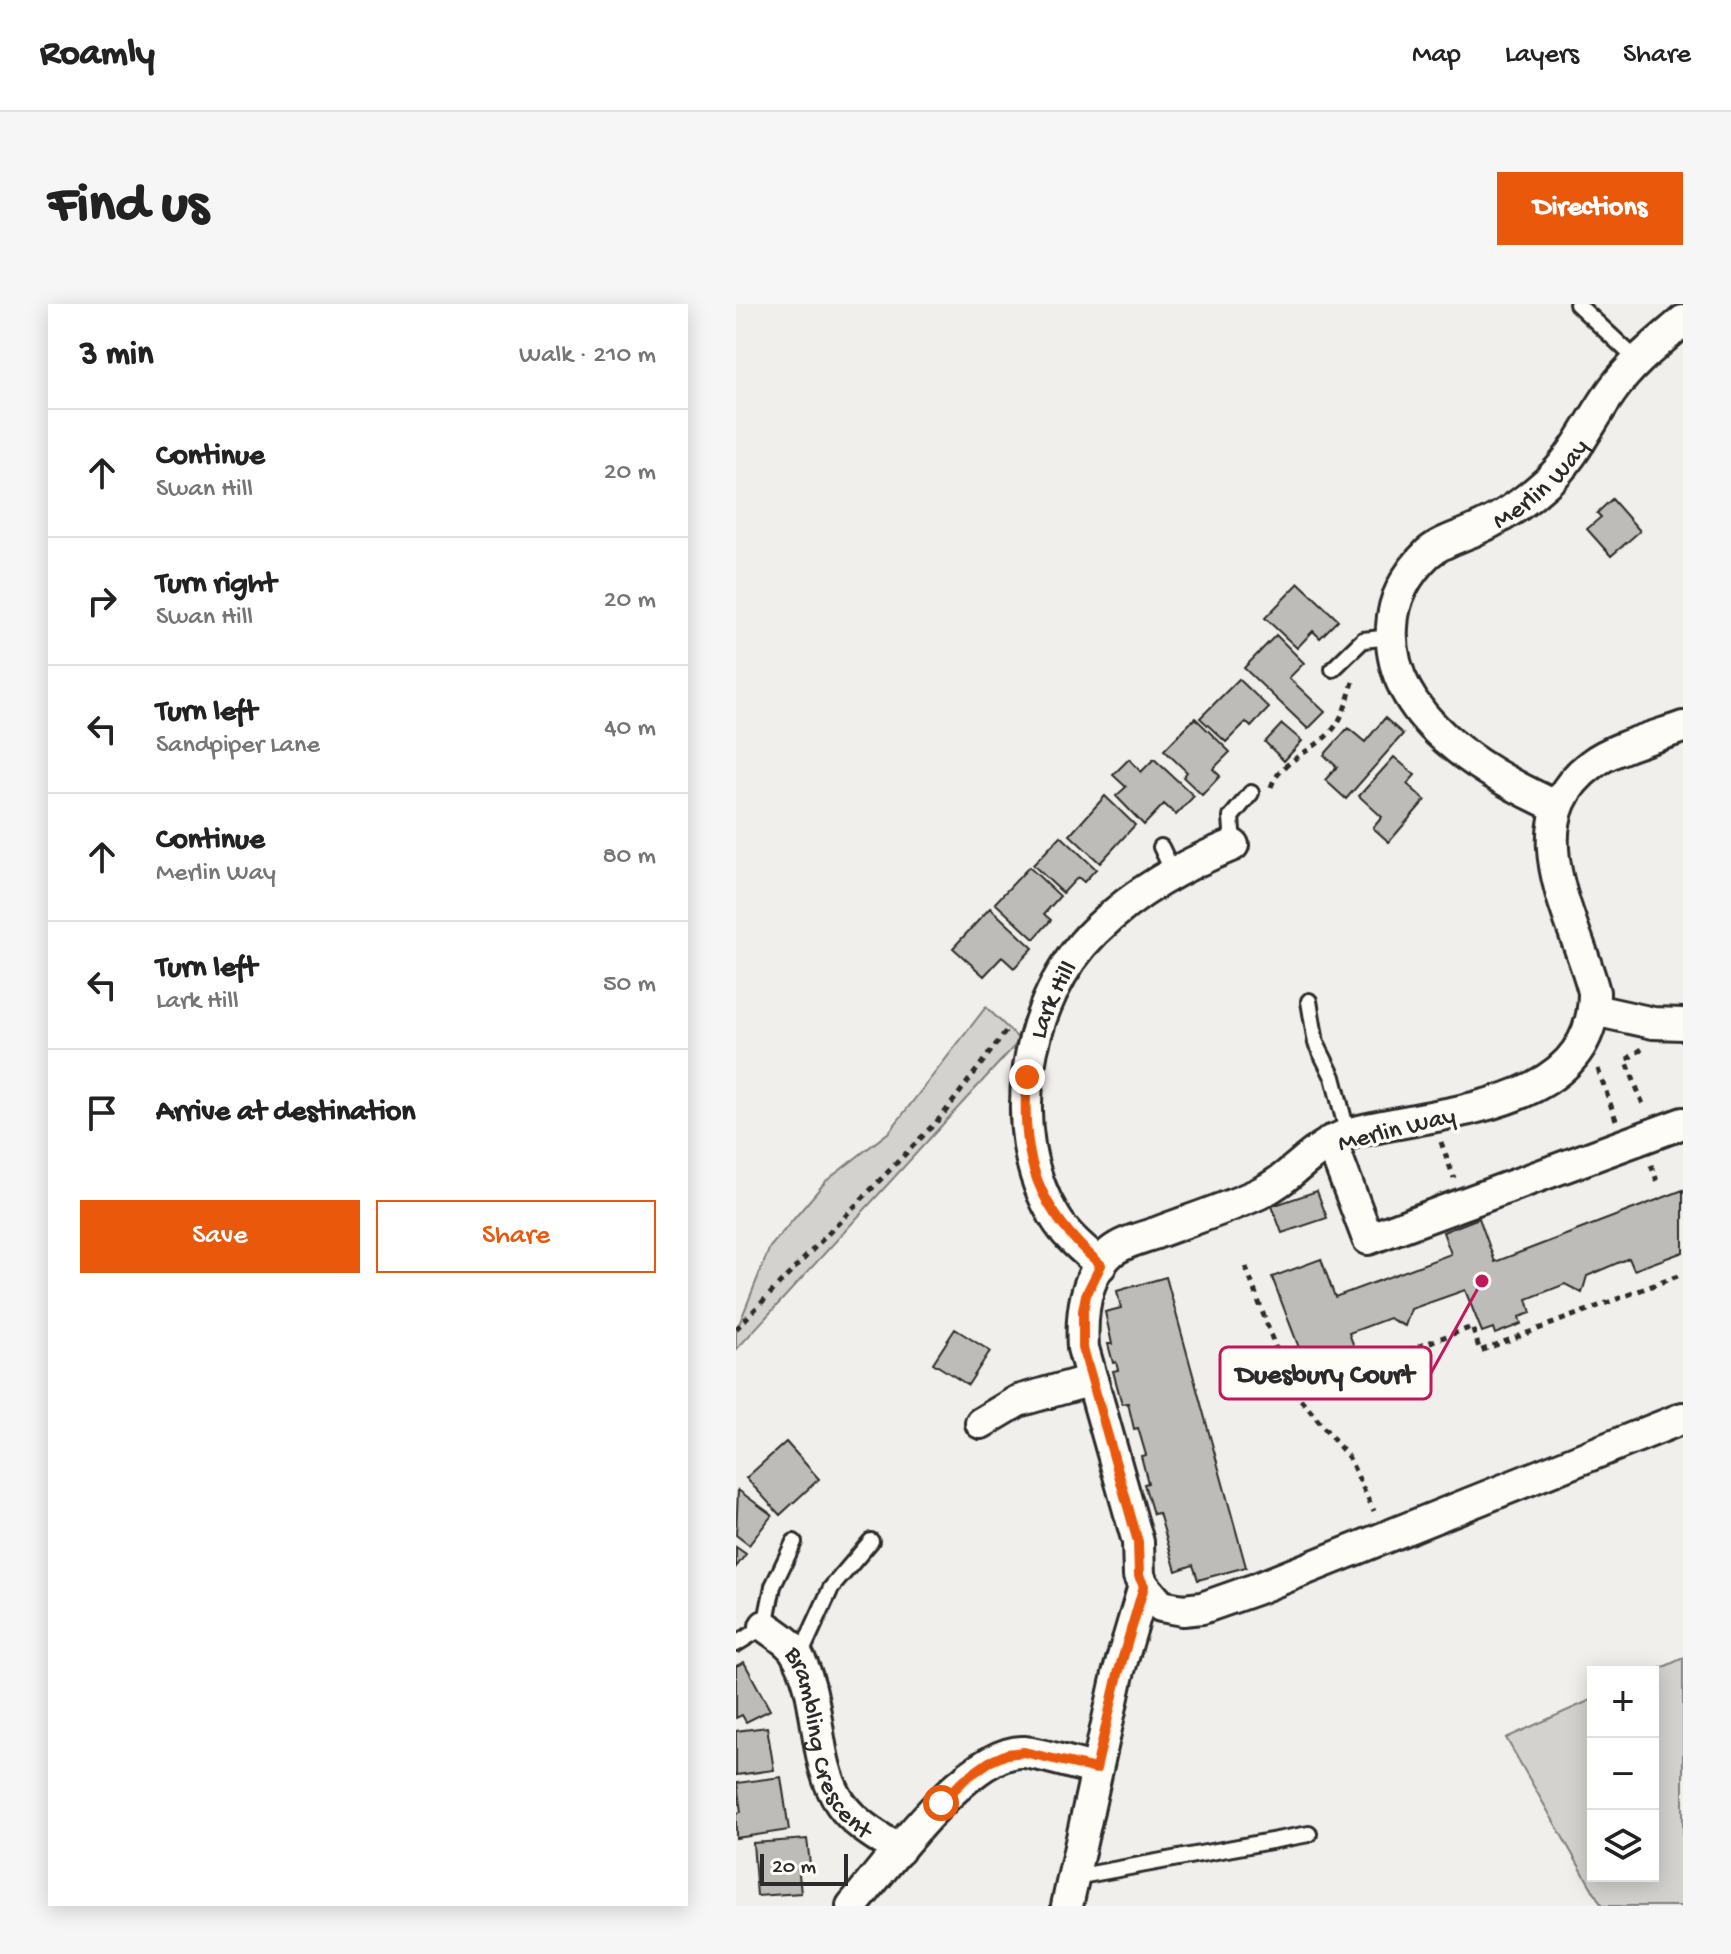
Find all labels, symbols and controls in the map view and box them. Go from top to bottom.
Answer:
text: Roamly [40,33,155,77]
text: Map [1412,39,1461,72]
text: Layers [1505,39,1579,72]
text: Share [1623,39,1691,72]
button: Directions [1497,172,1683,245]
text: Find us [48,175,208,241]
text: 3 min [80,336,153,376]
text: Walk · 210 m [519,341,656,372]
street label: Merlin Way [1488,434,1597,538]
text: Continue [156,440,265,475]
icon: ahead [80,451,124,495]
text: 20 m [604,458,656,489]
text: Swan Hill [156,475,253,506]
text: Turn right [156,568,276,603]
icon: right [80,579,124,623]
text: 20 m [604,586,656,617]
text: Swan Hill [156,603,253,634]
text: Turn left [156,696,257,731]
icon: left [80,707,124,751]
text: 40 m [604,714,656,745]
text: Sandpiper Lane [156,731,320,762]
text: Continue [156,824,265,859]
icon: ahead [80,835,124,879]
text: 80 m [602,842,656,873]
text: Merlin Way [156,859,276,890]
text: Turn left [156,952,257,987]
street label: Lark Hill [1025,956,1086,1043]
icon: left [80,963,124,1007]
text: 50 m [603,970,656,1001]
text: Lark Hill [156,987,239,1018]
route end [1009,1059,1045,1095]
icon: arrive [80,1091,124,1135]
text: Arrive at destination [156,1096,416,1131]
street label: Merlin Way [1335,1102,1459,1161]
button: Save [80,1200,360,1273]
button: Share [376,1200,656,1273]
callout: Duesbury Court [1220,1347,1431,1399]
text: Duesbury Court [1233,1360,1417,1393]
street label: Brambling Crescent [775,1641,879,1849]
map controls [1587,1666,1659,1882]
button: + [1587,1666,1659,1738]
button: − [1587,1738,1659,1810]
route start [923,1785,959,1821]
button: layers [1587,1810,1659,1882]
scale bar [760,1850,848,1886]
text: 20 m [772,1855,816,1881]

